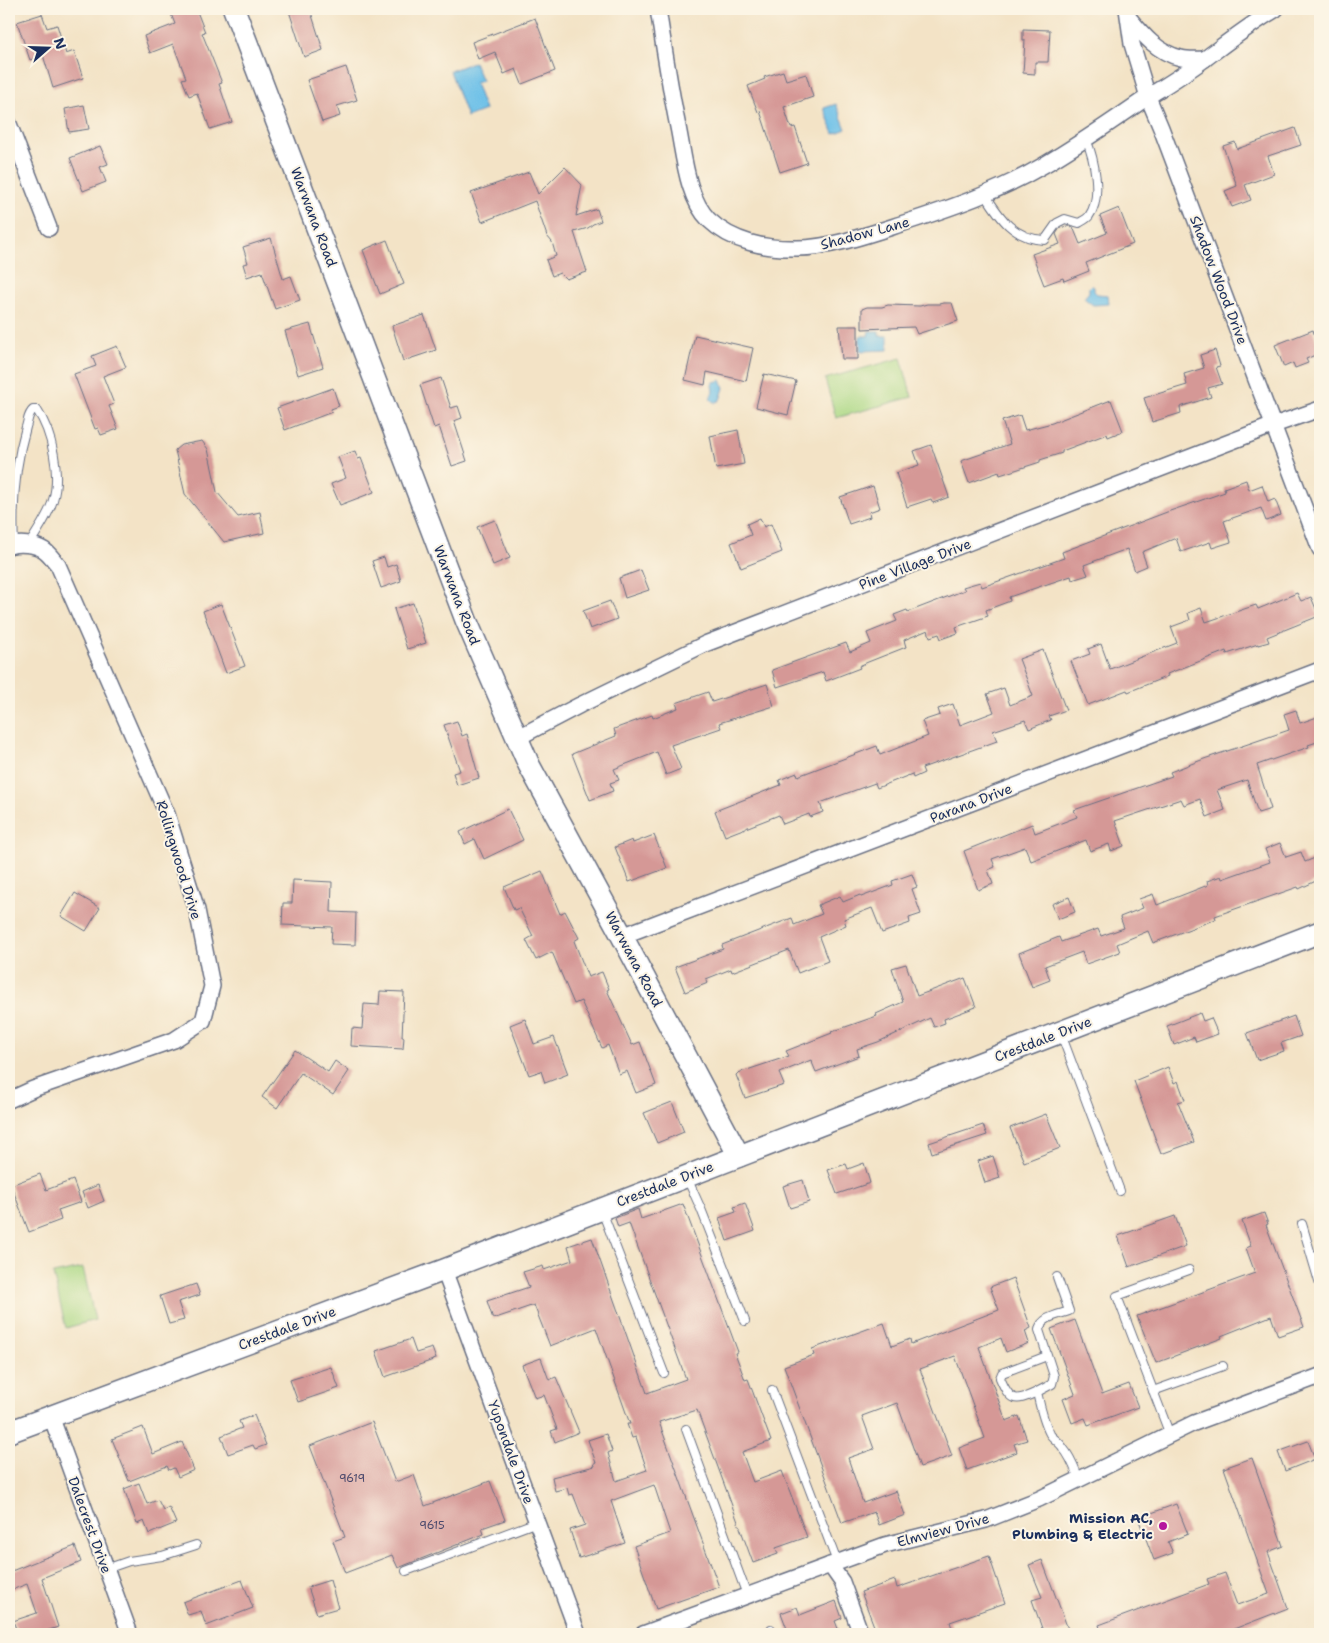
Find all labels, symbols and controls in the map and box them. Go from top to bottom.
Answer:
north arrow [22,22,72,72]
text: N [50,35,71,52]
street label: Warwana Road [287,164,341,270]
street label: Shadow Lane [818,212,912,254]
street label: Shadow Wood Drive [1186,213,1252,347]
street label: Pine Village Drive [856,534,974,594]
street label: Warwana Road [430,542,484,648]
street label: Parana Drive [927,779,1015,827]
street label: Rollingwood Drive [152,798,206,922]
street label: Warwana Road [601,908,667,1010]
street label: Crestdale Drive [992,1012,1094,1066]
street label: Crestdale Drive [614,1157,716,1211]
street label: Crestdale Drive [236,1302,338,1354]
street label: Yupondale Drive [484,1398,538,1506]
house number: 9619 [339,1471,365,1486]
street label: Dalecrest Drive [64,1474,116,1576]
street label: Elmview Drive [895,1509,991,1551]
place label: Mission AC, Plumbing & Electric [1012,1509,1153,1543]
house number: 9615 [419,1518,445,1533]
marker: Mission AC, Plumbing & Electric [1157,1520,1169,1532]

